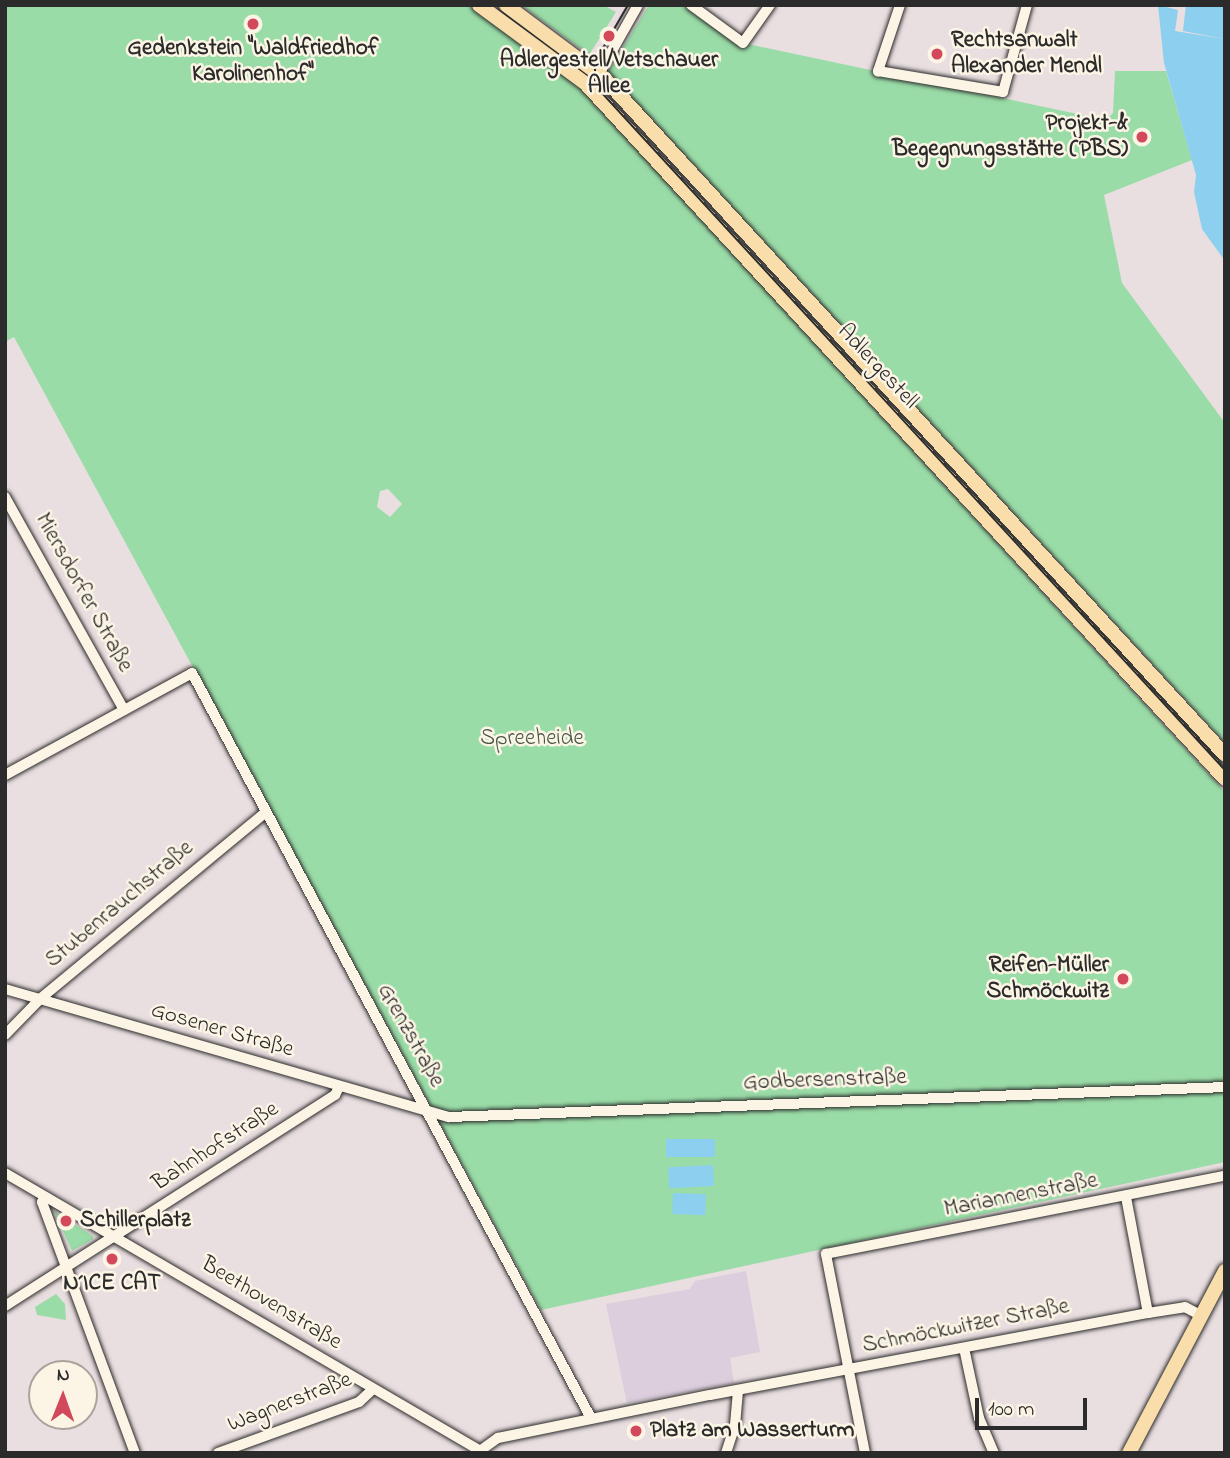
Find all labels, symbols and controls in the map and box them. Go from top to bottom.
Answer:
marker: Gedenkstein "Waldfriedhof Karolinenhof" [245,16,261,32]
place label: Rechtsanwalt Alexander Mendl [951,27,1102,81]
marker: Adlergestell/Vetschauer Allee [601,28,617,44]
place label: Gedenkstein "Waldfriedhof Karolinenhof" [128,35,378,89]
marker: Rechtsanwalt Alexander Mendl [929,46,945,62]
place label: Adlergestell/Vetschauer Allee [500,47,718,101]
place label: Projekt-& Begegnungsstätte (PBS) [892,110,1128,164]
marker: Projekt-& Begegnungsstätte (PBS) [1134,129,1150,145]
street label: Adlergestell [831,319,923,415]
street label: Miersdorfer Straße [28,509,138,677]
park label: Spreeheide [480,725,584,753]
street label: Stubenrauchstraße [40,835,200,975]
place label: Reifen-Müller Schmöckwitz [986,952,1109,1006]
marker: Reifen-Müller Schmöckwitz [1115,971,1131,987]
street label: Grenzstraße [370,979,450,1093]
street label: Gosener Straße [147,997,297,1065]
street label: Godbersenstraße [743,1064,907,1098]
street label: Bahnhofstraße [148,1096,284,1198]
street label: Mariannenstraße [942,1168,1100,1224]
place label: Schillerplatz [80,1207,191,1235]
marker: Schillerplatz [58,1213,74,1229]
marker: N´ICE CAT [104,1251,120,1267]
street label: Beethovenstraße [196,1251,346,1357]
place label: N´ICE CAT [63,1270,161,1298]
street label: Schmöckwitzer Straße [860,1293,1072,1361]
north arrow [28,1360,98,1430]
text: N [57,1362,70,1389]
street label: Wagnerstraße [224,1367,356,1439]
scale bar [978,1384,1090,1428]
text: 100 m [988,1395,1034,1425]
place label: Platz am Wasserturm [650,1417,854,1445]
marker: Platz am Wasserturm [628,1423,644,1439]

